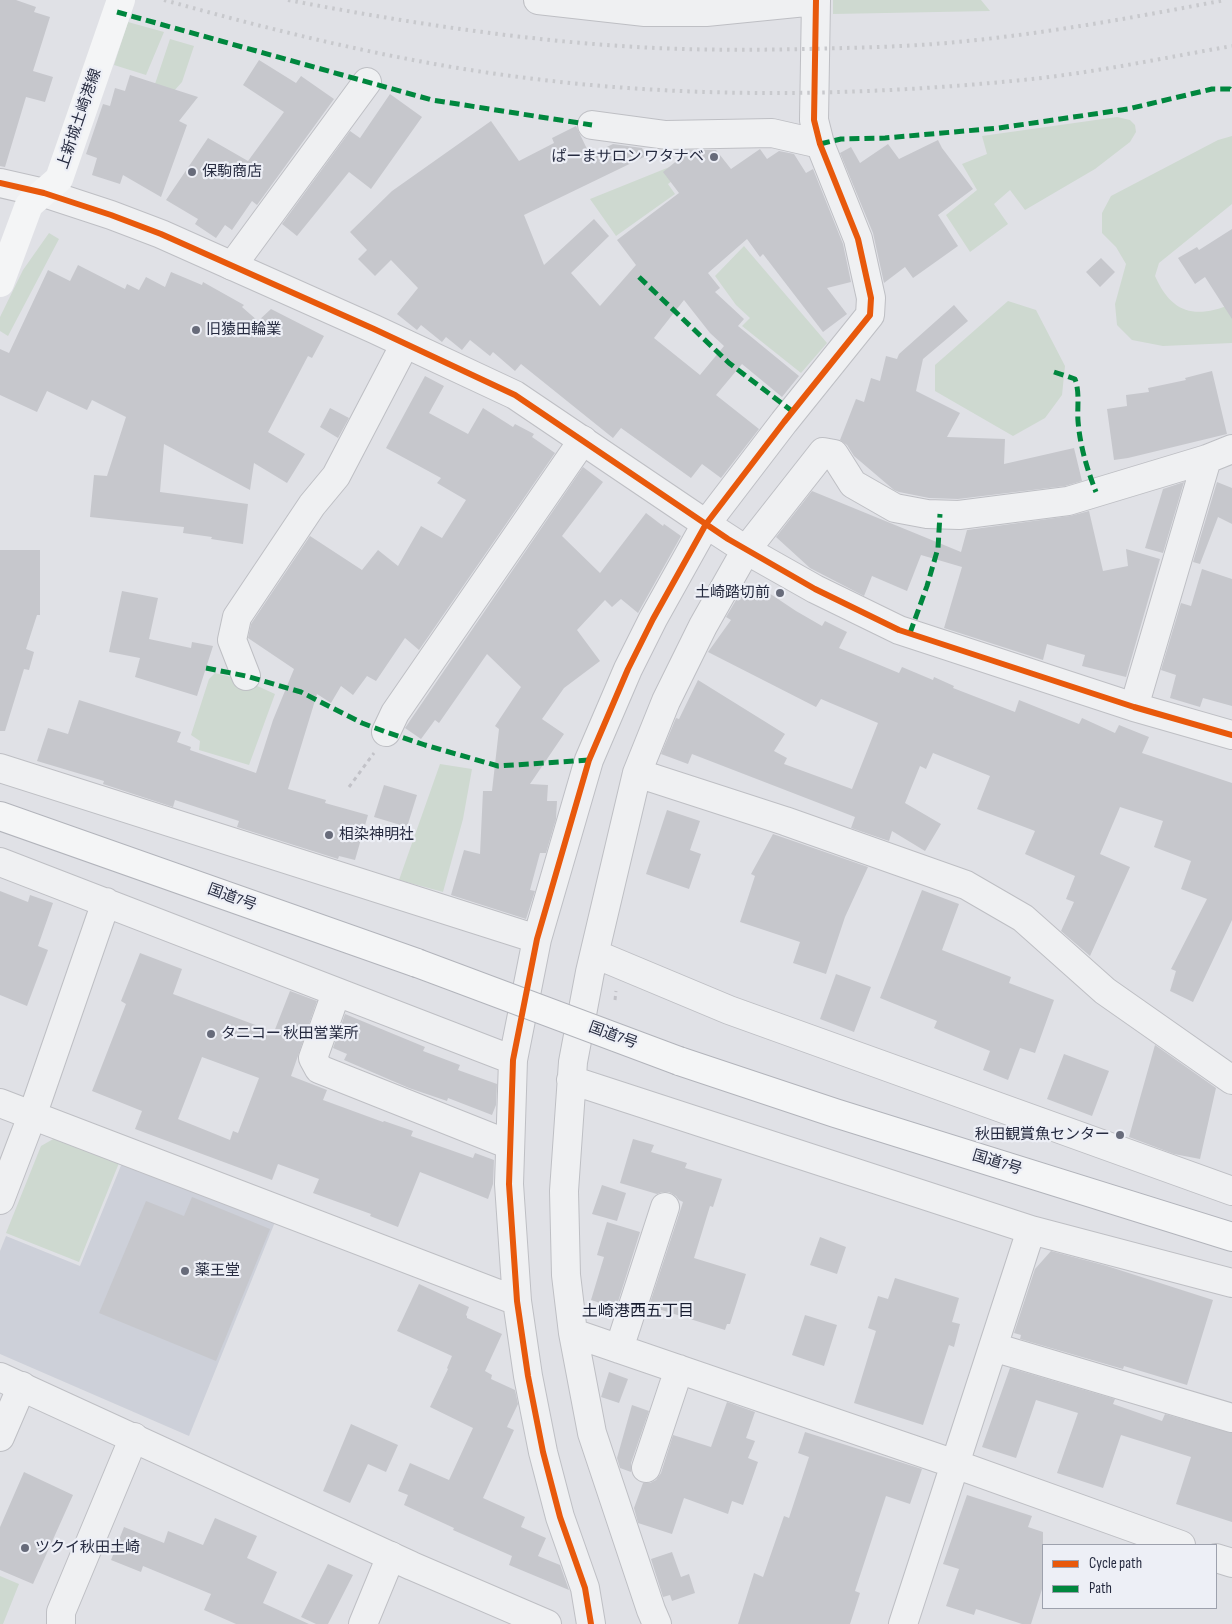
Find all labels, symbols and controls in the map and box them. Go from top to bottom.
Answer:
street label: 上新城土崎港線 [54,66,106,172]
place label: ぱーまサロン ワタナベ [552,148,704,166]
marker: ぱーまサロン ワタナベ [708,151,720,163]
place label: 保駒商店 [202,163,262,181]
marker: 保駒商店 [186,166,198,178]
place label: 旧猿田輪業 [206,321,281,339]
marker: 旧猿田輪業 [190,324,202,336]
place label: 土崎踏切前 [695,584,770,602]
marker: 土崎踏切前 [774,587,786,599]
place label: 相染神明社 [339,826,414,844]
marker: 相染神明社 [323,829,335,841]
street label: 国道7号 [205,881,259,915]
street label: 国道7号 [586,1019,640,1053]
place label: タニコー 秋田営業所 [221,1025,358,1043]
marker: タニコー 秋田営業所 [205,1028,217,1040]
place label: 秋田観賞魚センター [975,1126,1110,1144]
marker: 秋田観賞魚センター [1114,1129,1126,1141]
street label: 国道7号 [970,1147,1024,1179]
place label: 薬王堂 [195,1262,240,1280]
marker: 薬王堂 [179,1265,191,1277]
district label: 土崎港西五丁目 [582,1302,694,1322]
place label: ツクイ秋田土崎 [35,1539,140,1557]
marker: ツクイ秋田土崎 [19,1542,31,1554]
legend [1042,1544,1217,1609]
text: Cycle path [1089,1554,1142,1573]
text: Path [1089,1579,1112,1598]

